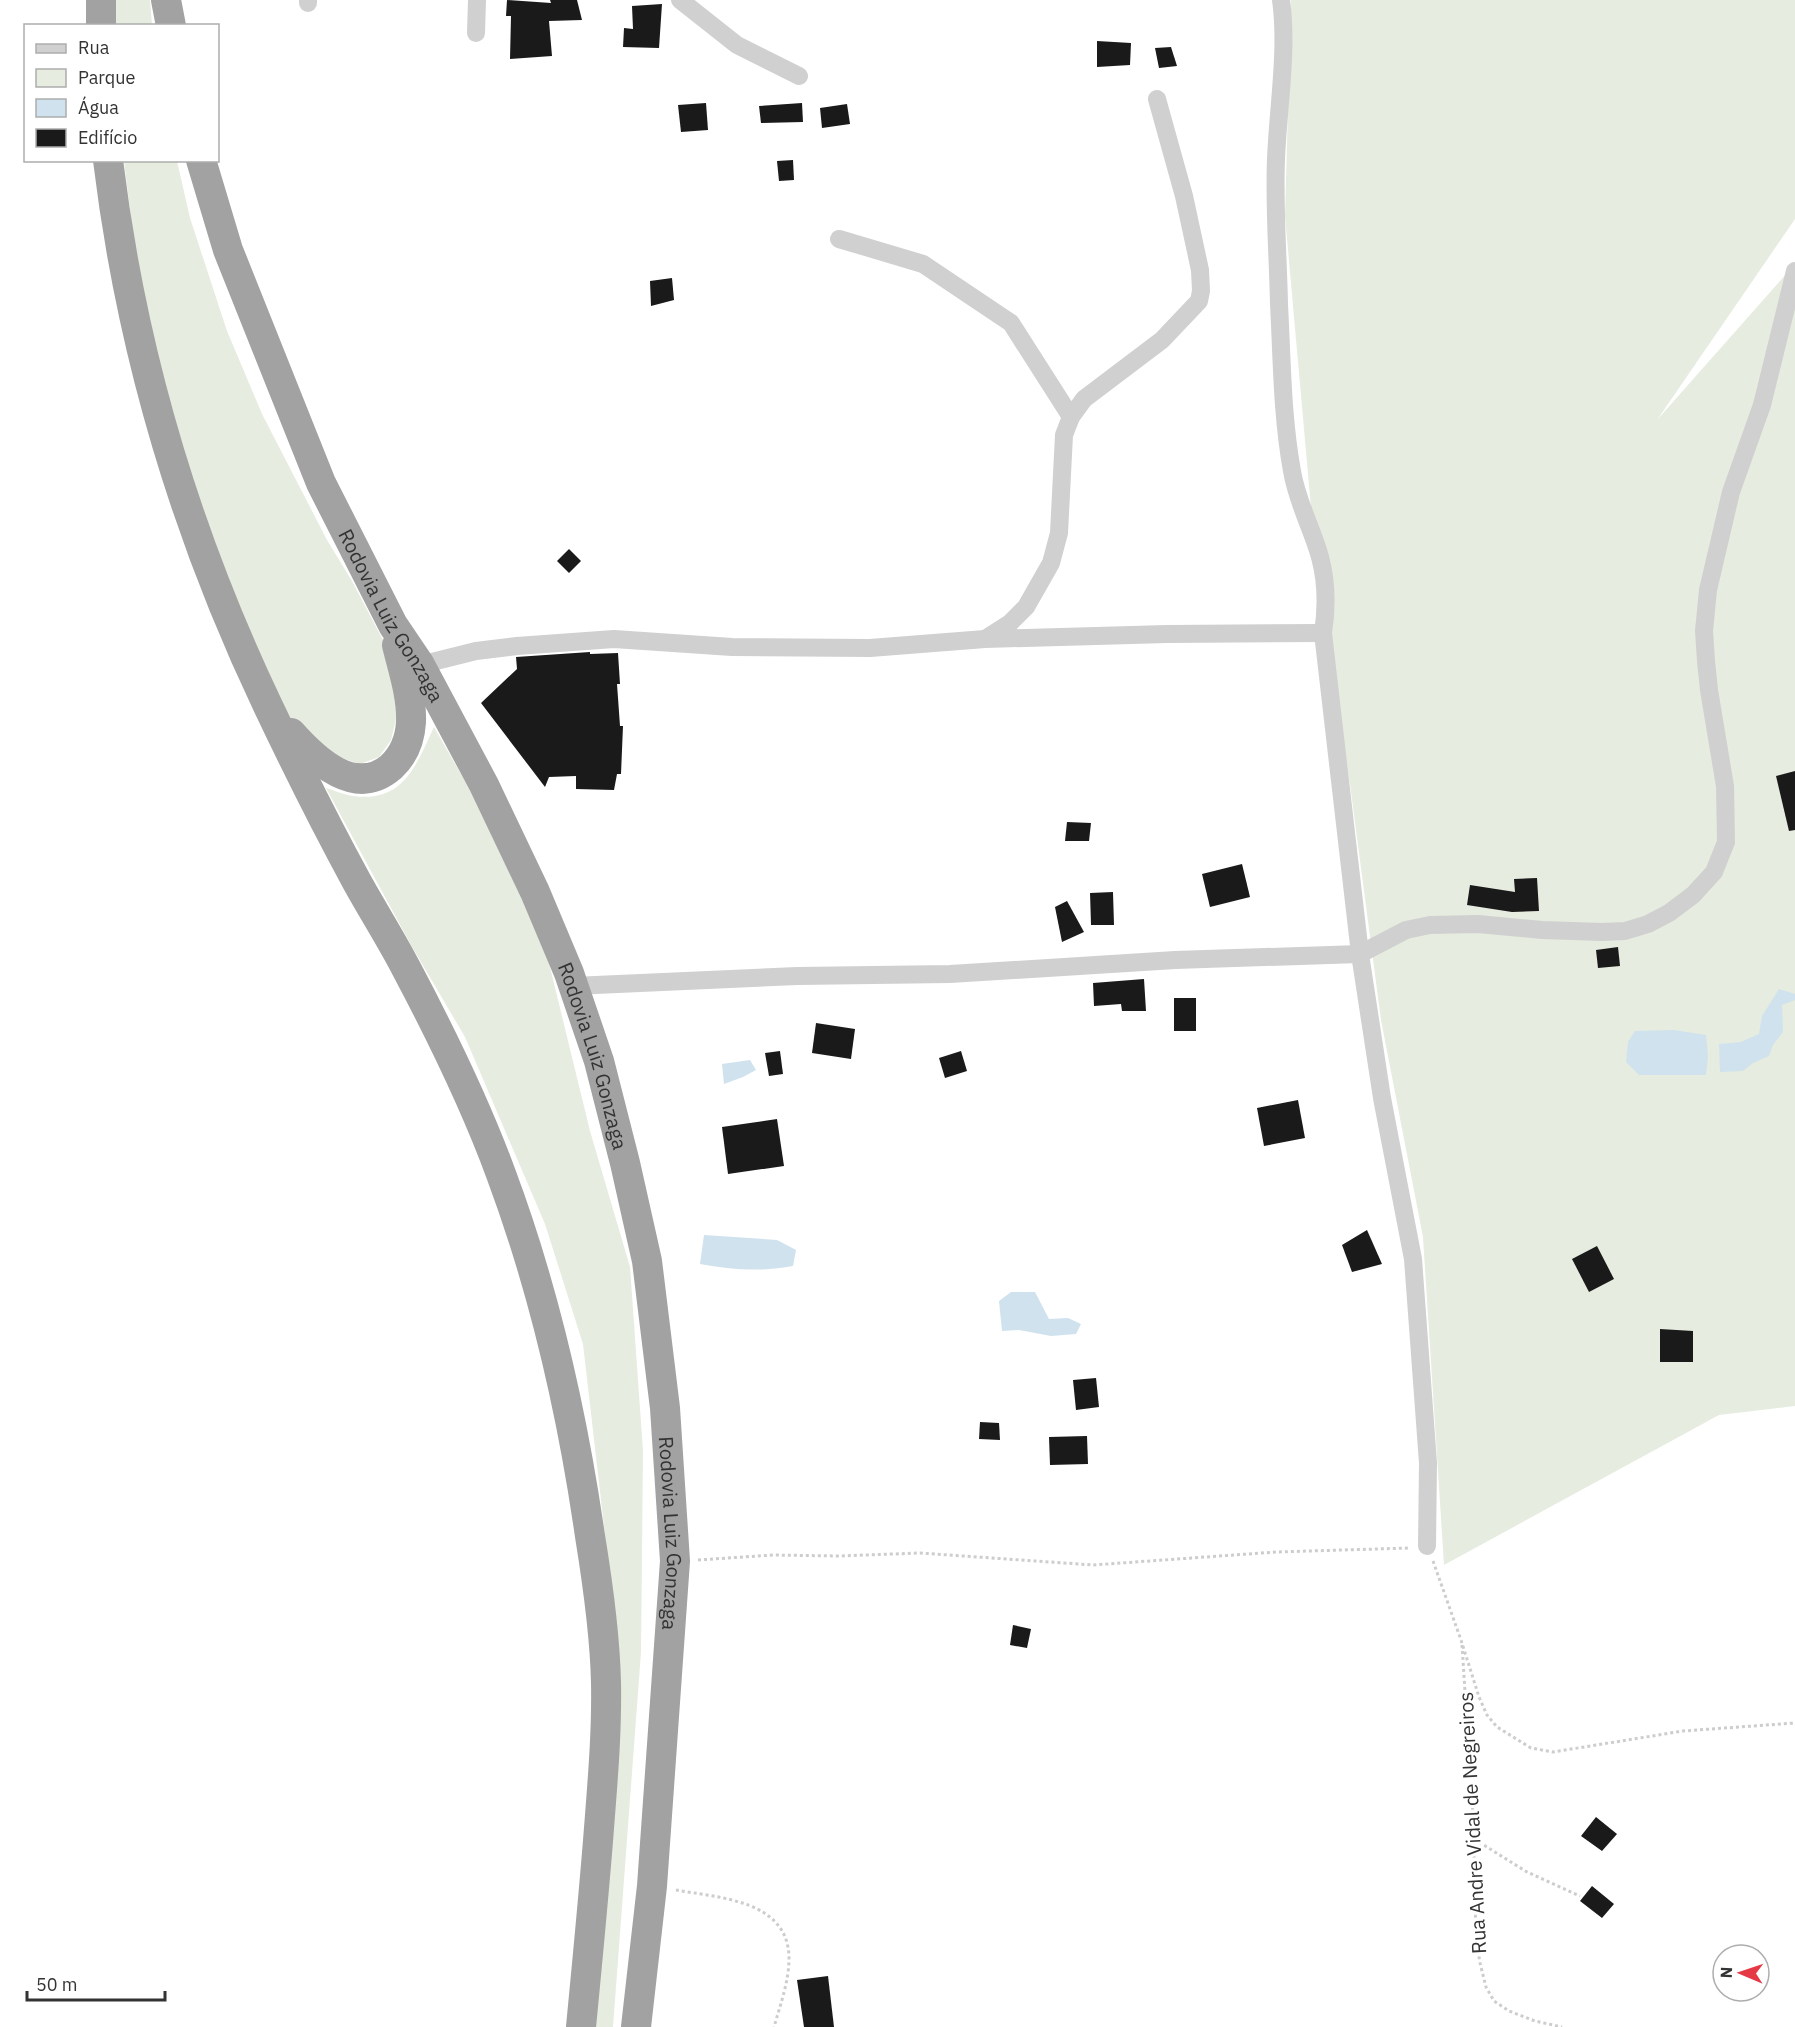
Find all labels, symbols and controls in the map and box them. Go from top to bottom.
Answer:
legend [24,24,219,162]
text: Rua [78,36,110,59]
text: Parque [78,66,136,89]
text: Água [78,96,119,119]
text: Edifício [78,126,137,149]
street label: Rodovia Luiz Gonzaga [333,524,451,707]
street label: Rodovia Luiz Gonzaga [552,958,635,1152]
street label: Rodovia Luiz Gonzaga [653,1435,689,1632]
street label: Rua Andre Vidal de Negreiros [1452,1691,1492,1955]
north arrow [1711,1943,1771,2003]
scale bar [27,1964,165,2002]
text: N [1716,1966,1736,1979]
text: 50 m [36,1973,78,1996]

